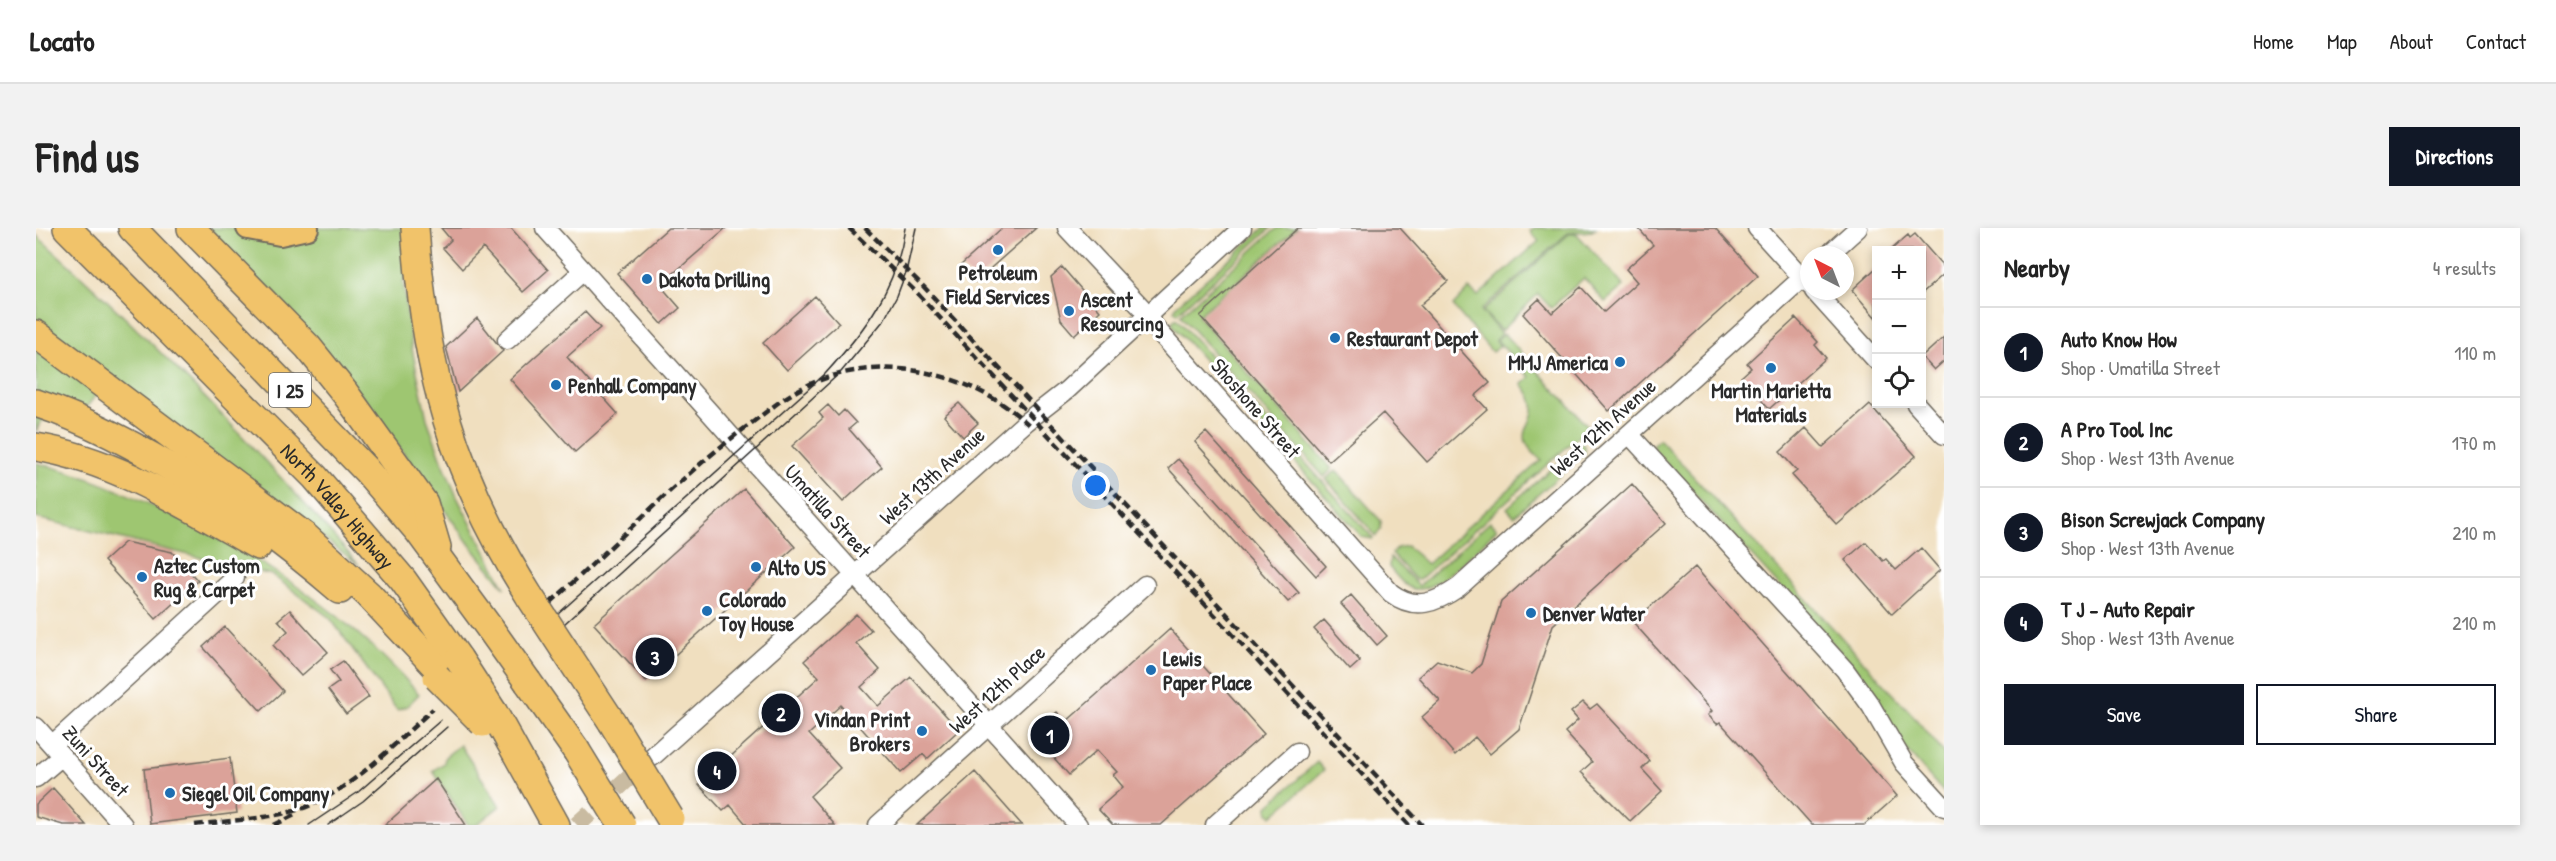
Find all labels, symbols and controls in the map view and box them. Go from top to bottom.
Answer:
text: Locato [30,22,94,60]
text: Home [2253,27,2294,56]
text: Map [2327,27,2357,56]
text: About [2390,27,2433,56]
text: Contact [2466,27,2526,56]
button: Directions [2389,127,2520,186]
text: Find us [36,128,139,185]
marker: Petroleum Field Services [991,243,1005,257]
north arrow [1800,246,1854,300]
map controls [1872,246,1926,408]
button: + [1872,246,1926,300]
text: Nearby [2004,250,2070,285]
text: 4 results [2433,254,2496,281]
place label: Petroleum Field Services [945,258,1050,311]
place label: Dakota Drilling [659,265,770,295]
marker: Dakota Drilling [640,272,654,286]
place label: Ascent Resourcing [1081,285,1164,339]
button: − [1872,300,1926,354]
marker: Ascent Resourcing [1062,304,1076,318]
place label: Restaurant Depot [1347,324,1478,354]
text: Auto Know How [2061,324,2177,354]
marker: Restaurant Depot [1328,331,1342,345]
text: 1 [2020,339,2027,366]
text: 110 m [2454,339,2496,366]
place label: MMJ America [1508,348,1609,377]
street label: Shoshone Street [1204,352,1308,465]
button: locate [1872,354,1926,408]
text: Shop · Umatilla Street [2061,354,2220,381]
marker: MMJ America [1613,355,1627,369]
marker: Martin Marietta Materials [1764,361,1778,375]
place label: Penhall Company [568,371,697,401]
street label: West 12th Avenue [1544,372,1662,482]
road number: I 25 [269,373,311,407]
place label: Martin Marietta Materials [1711,376,1832,429]
marker: Penhall Company [549,378,563,392]
text: A Pro Tool Inc [2061,414,2172,444]
street label: West 13th Avenue [873,421,991,531]
text: 2 [2019,429,2028,456]
text: 170 m [2452,429,2496,456]
street label: North Valley Highway [274,436,402,575]
text: Shop · West 13th Avenue [2061,444,2235,471]
street label: Umatilla Street [778,458,878,565]
your location [1081,471,1110,500]
text: Bison Screwjack Company [2061,504,2265,534]
text: 3 [2019,519,2028,546]
text: 210 m [2452,519,2496,546]
text: Shop · West 13th Avenue [2061,534,2235,561]
place label: Aztec Custom Rug & Carpet [154,551,260,605]
place label: Alto US [768,553,826,582]
marker: Alto US [749,560,763,574]
marker: Aztec Custom Rug & Carpet [135,570,149,584]
place label: Colorado Toy House [718,585,795,639]
text: T J - Auto Repair [2061,594,2195,624]
place label: Denver Water [1543,599,1646,628]
marker: Colorado Toy House [700,604,714,618]
marker: Denver Water [1524,606,1538,620]
text: 4 [2020,609,2027,636]
text: 210 m [2452,609,2496,636]
text: Shop · West 13th Avenue [2061,624,2235,651]
pin: 3 [636,634,674,680]
street label: West 12th Place [944,639,1050,739]
place label: Lewis Paper Place [1163,644,1253,698]
marker: Lewis Paper Place [1144,663,1158,677]
button: Save [2004,684,2244,745]
button: Share [2256,684,2496,745]
pin: 2 [762,690,800,736]
place label: Vindan Print Brokers [814,705,911,758]
pin: 1 [1030,712,1070,758]
street label: Zuni Street [56,719,136,804]
marker: Vindan Print Brokers [915,724,929,738]
pin: 4 [698,748,736,794]
place label: Siegel Oil Company [182,779,330,809]
marker: Siegel Oil Company [163,786,177,800]

